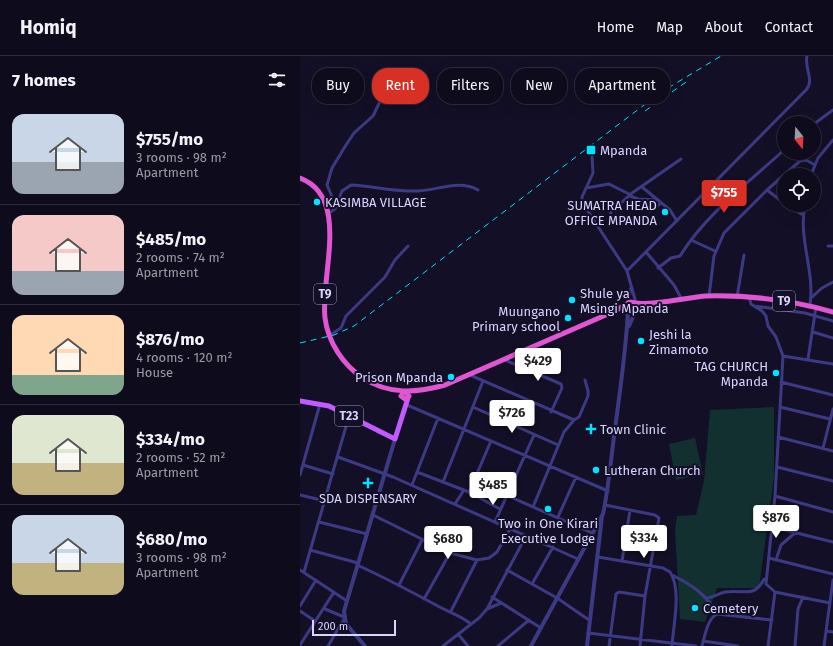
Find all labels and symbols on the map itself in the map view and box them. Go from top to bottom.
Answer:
north arrow [777,116,821,160]
place label: Mpanda [600,143,647,158]
marker: Mpanda [585,144,597,156]
pin: $755 [700,180,748,214]
place label: KASIMBA VILLAGE [325,195,426,210]
marker: KASIMBA VILLAGE [312,197,322,207]
place label: SUMATRA HEAD OFFICE MPANDA [565,198,658,228]
marker: SUMATRA HEAD OFFICE MPANDA [660,207,670,217]
road number: T9 [314,284,336,304]
place label: Shule ya Msingi Mpanda [580,286,669,316]
road number: T9 [773,291,795,311]
marker: Shule ya Msingi Mpanda [567,295,577,305]
place label: Muungano Primary school [472,304,560,334]
marker: Muungano Primary school [563,313,573,323]
place label: Jeshi la Zimamoto [649,327,709,357]
marker: Jeshi la Zimamoto [636,336,646,346]
pin: $429 [514,348,562,382]
place label: TAG CHURCH Mpanda [694,359,768,389]
marker: TAG CHURCH Mpanda [771,368,781,378]
place label: Prison Mpanda [355,370,443,385]
marker: Prison Mpanda [446,372,456,382]
pin: $726 [488,400,536,434]
road number: T23 [335,406,363,426]
place label: Town Clinic [600,422,666,437]
marker: Town Clinic [585,423,597,435]
place label: Lutheran Church [604,463,701,478]
marker: Lutheran Church [591,465,601,475]
pin: $485 [469,472,517,506]
marker: SDA DISPENSARY [362,477,374,489]
place label: SDA DISPENSARY [319,491,418,506]
marker: Two in One Kirari Executive Lodge [543,504,553,514]
pin: $876 [752,505,800,539]
place label: Two in One Kirari Executive Lodge [498,516,598,546]
pin: $334 [620,525,668,559]
pin: $680 [424,526,472,560]
place label: Cemetery [703,601,759,616]
marker: Cemetery [690,603,700,613]
scale bar [312,618,396,637]

